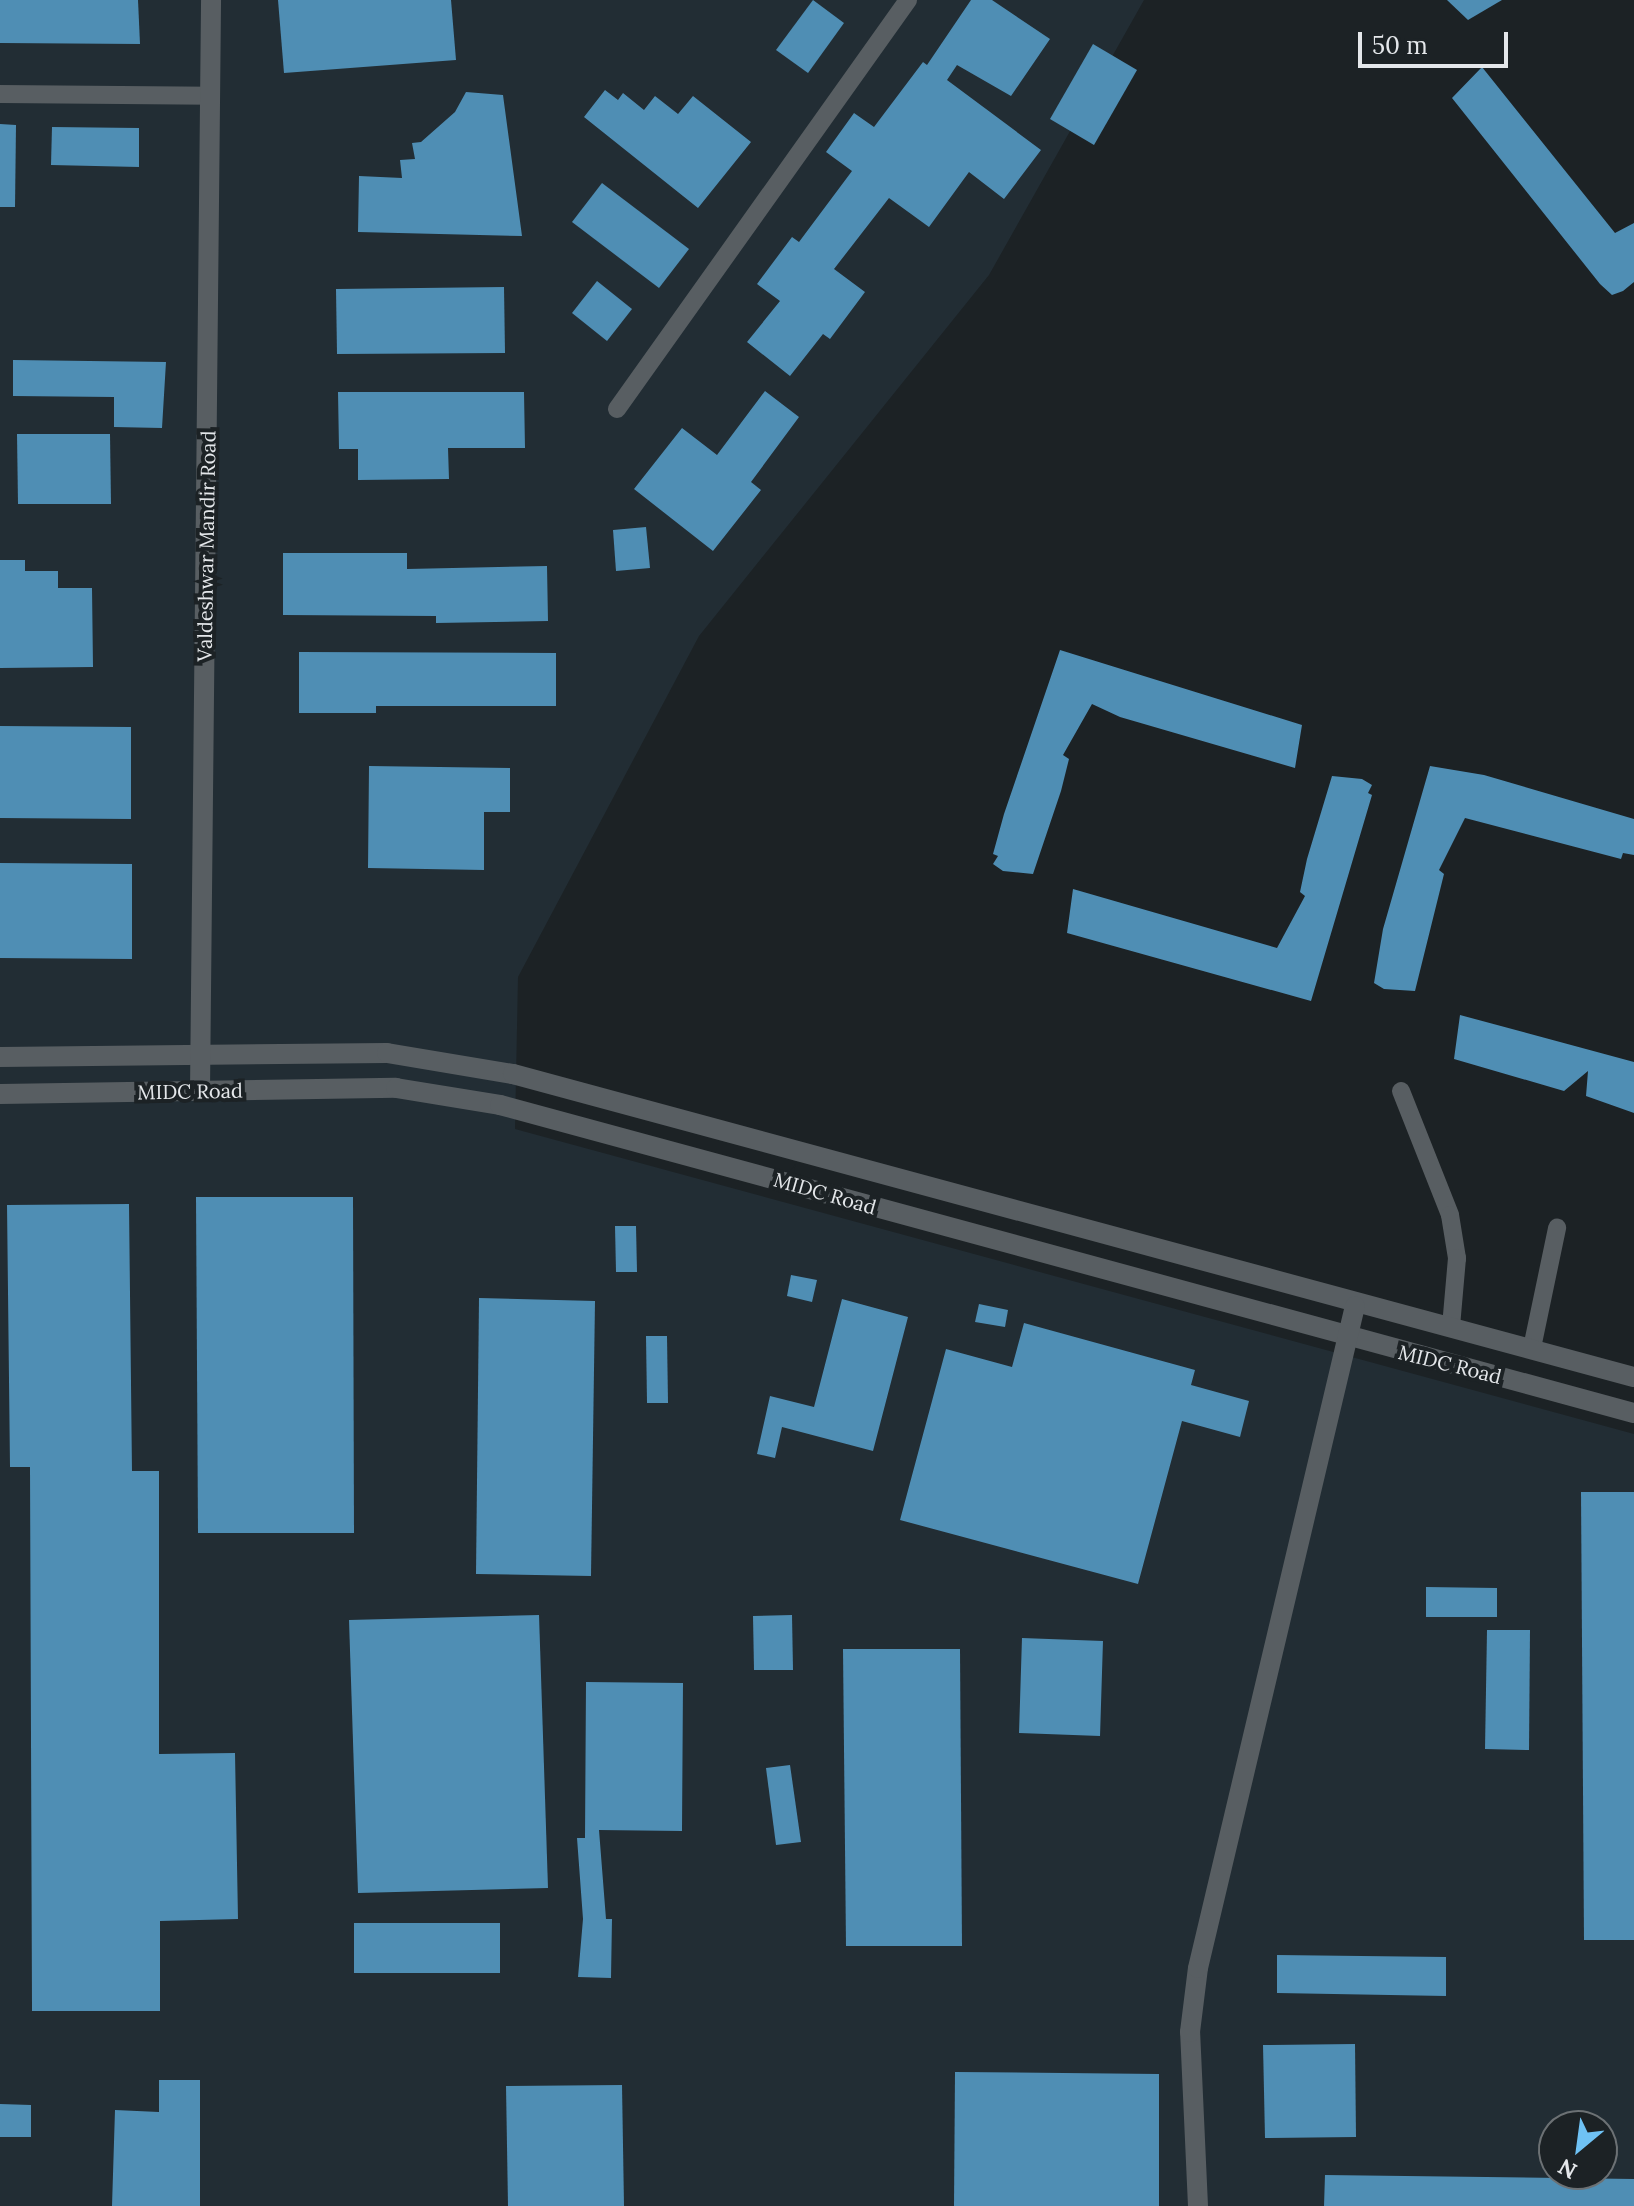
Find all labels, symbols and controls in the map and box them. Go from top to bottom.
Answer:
scale bar [1362,16,1512,66]
text: 50 m [1372,30,1428,61]
street label: Valdeshwar Mandir Road [192,430,220,662]
street label: MIDC Road [137,1078,243,1104]
street label: MIDC Road [771,1167,879,1219]
street label: MIDC Road [1396,1340,1504,1388]
north arrow [1538,2110,1618,2190]
text: N [1553,2153,1582,2186]

